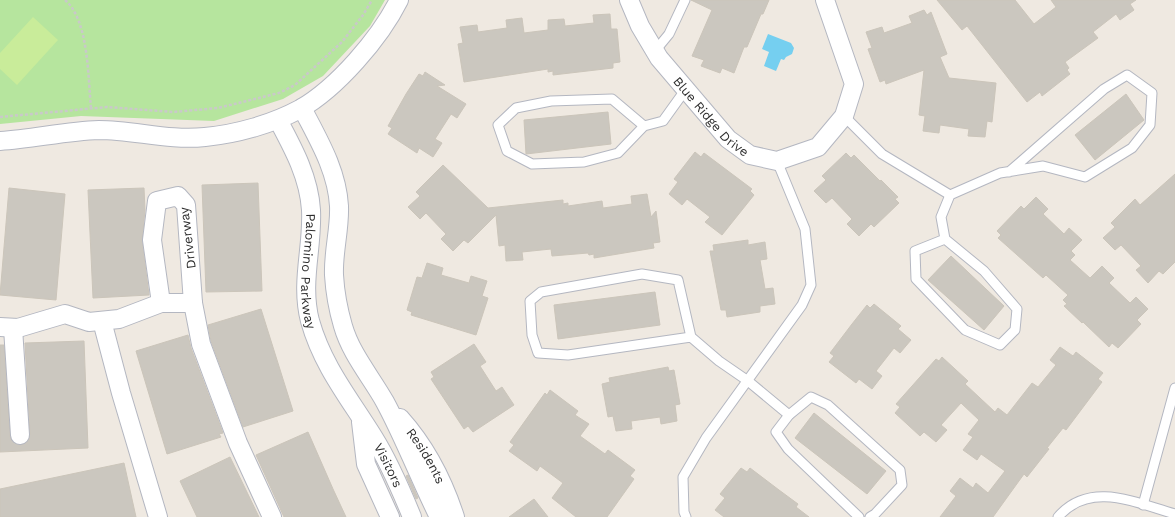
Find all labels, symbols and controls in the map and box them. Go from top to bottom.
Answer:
street label: Blue Ridge Drive [670,74,752,160]
street label: Driverway [176,206,199,270]
street label: Palomino Parkway [298,214,319,331]
street label: Residents [403,425,448,486]
street label: Visitors [371,441,406,490]

